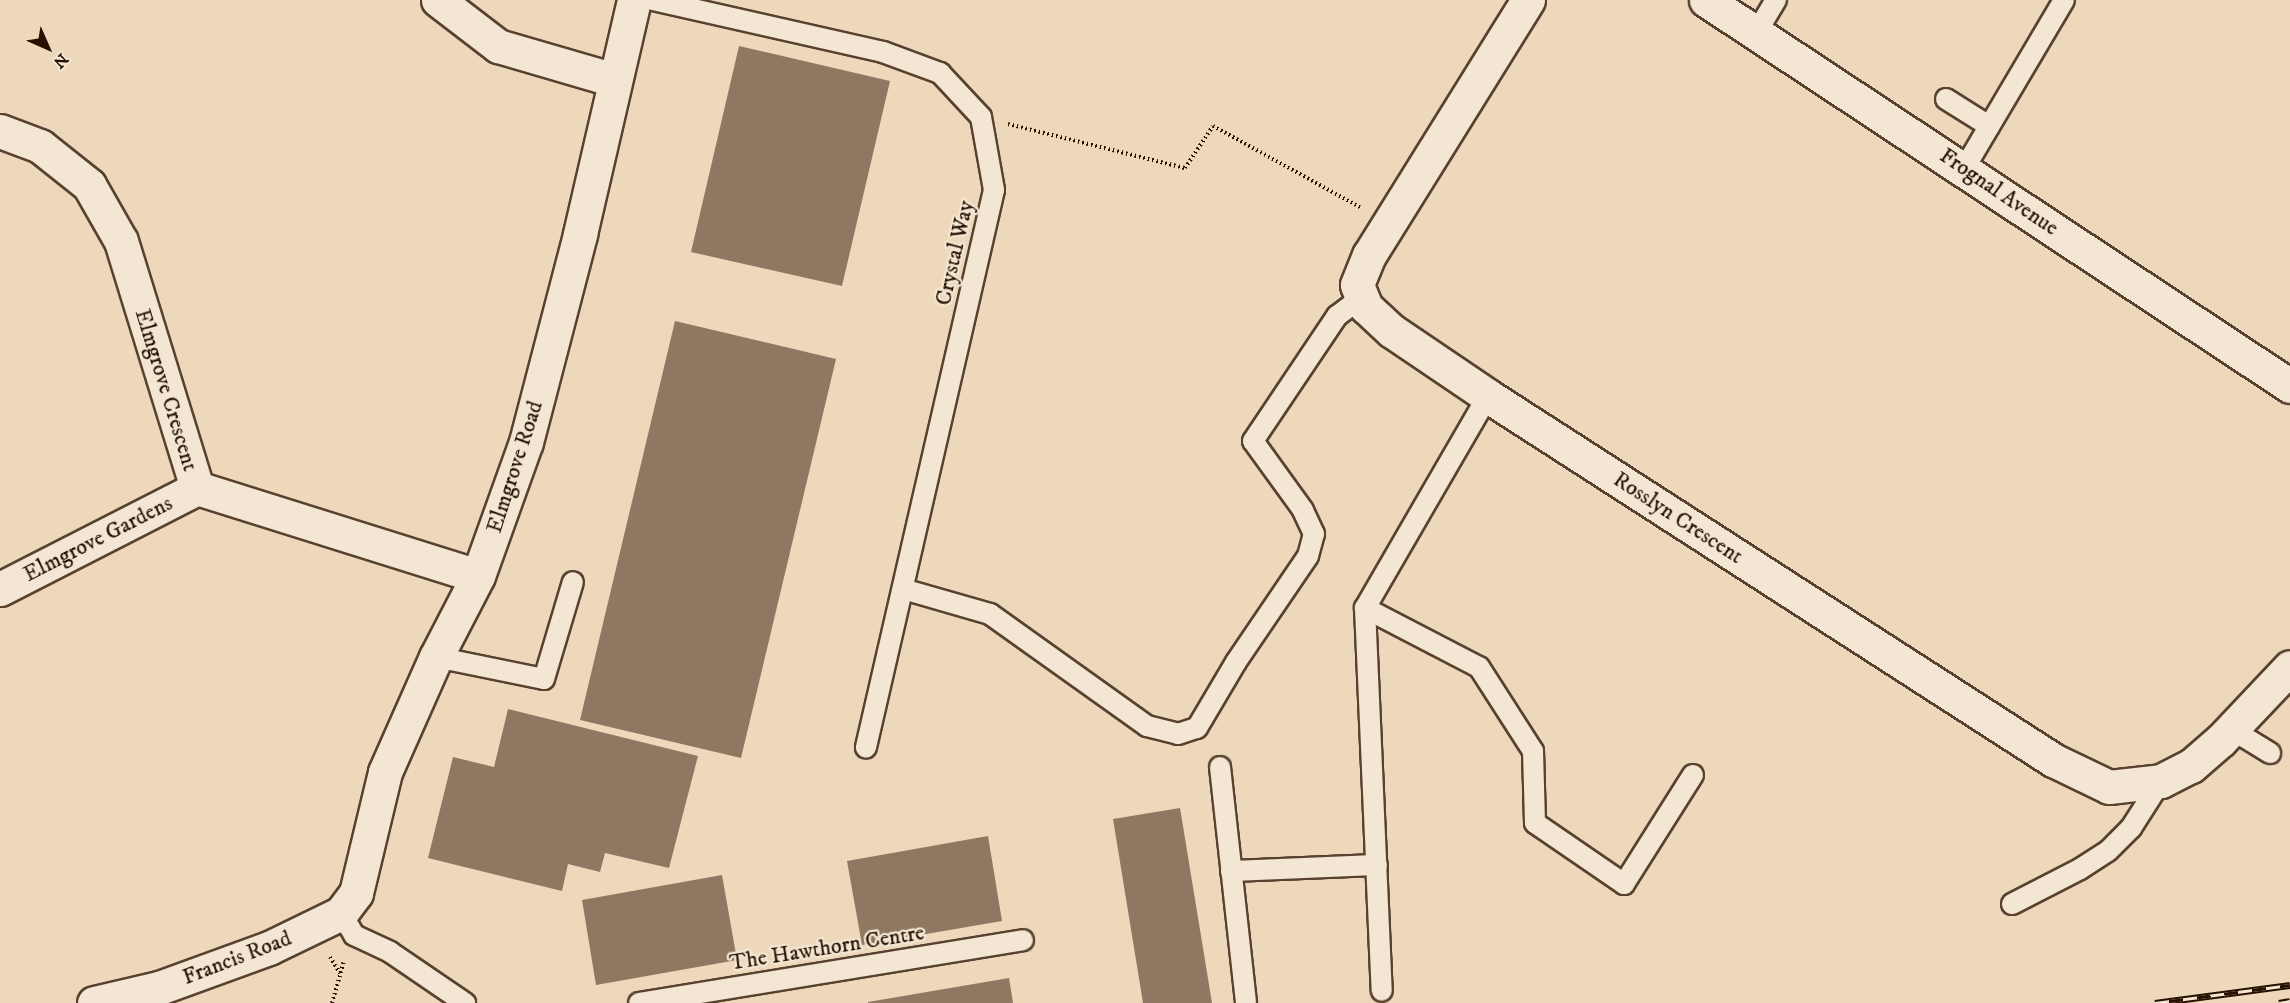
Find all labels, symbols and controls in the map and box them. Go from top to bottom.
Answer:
north arrow [18,18,78,78]
text: N [49,49,72,72]
street label: Frognal Avenue [1935,143,2063,241]
street label: Crystal Way [930,198,980,308]
street label: Elmgrove Crescent [129,306,203,474]
street label: Elmgrove Road [481,398,549,536]
street label: Rosslyn Crescent [1608,466,1748,570]
street label: Elmgrove Gardens [19,490,177,588]
street label: The Hawthorn Centre [728,920,926,976]
street label: Francis Road [179,925,295,991]

